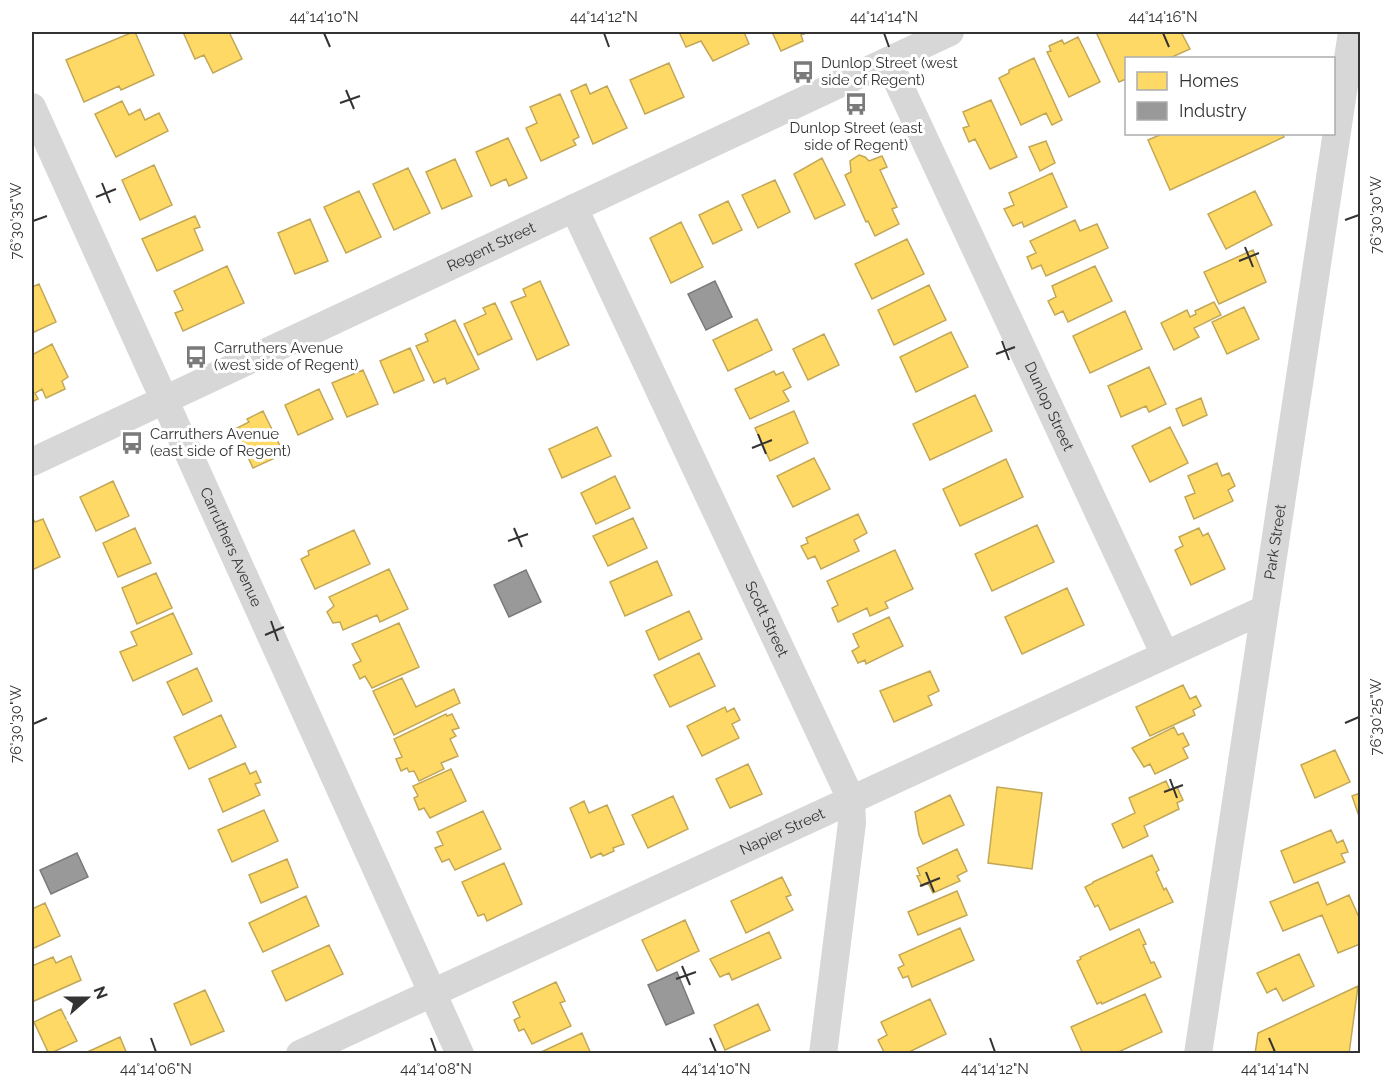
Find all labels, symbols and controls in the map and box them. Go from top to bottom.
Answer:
text: 44°14'10"N [289,8,359,26]
text: 44°14'12"N [570,8,638,26]
text: 44°14'14"N [850,8,918,26]
text: 44°14'16"N [1128,8,1198,26]
place label: Dunlop Street (west side of Regent) [821,54,958,89]
legend [1125,57,1335,135]
bus stop icon: Dunlop Street (west side of Regent) [790,59,816,85]
text: Homes [1179,70,1239,91]
bus stop icon: Dunlop Street (east side of Regent) [843,91,869,117]
text: Industry [1179,100,1247,121]
place label: Dunlop Street (east side of Regent) [790,119,922,154]
text: 76°30'30"W [1367,176,1385,254]
text: 76°30'35"W [7,182,25,260]
street label: Regent Street [444,219,538,275]
place label: Carruthers Avenue (west side of Regent) [214,339,359,374]
bus stop icon: Carruthers Avenue (west side of Regent) [183,344,209,370]
street label: Dunlop Street [1021,359,1078,454]
place label: Carruthers Avenue (east side of Regent) [150,425,291,460]
bus stop icon: Carruthers Avenue (east side of Regent) [119,430,145,456]
street label: Carruthers Avenue [196,485,266,610]
street label: Park Street [1261,503,1290,581]
street label: Scott Street [741,578,792,660]
text: 76°30'25"W [1367,678,1385,755]
text: 76°30'30"W [7,685,25,763]
street label: Napier Street [737,804,828,859]
north arrow [57,968,117,1028]
text: N [89,984,112,1002]
text: 44°14'06"N [120,1060,192,1078]
text: 44°14'08"N [400,1060,472,1078]
text: 44°14'10"N [681,1060,751,1078]
text: 44°14'12"N [961,1060,1029,1078]
text: 44°14'14"N [1241,1060,1309,1078]

